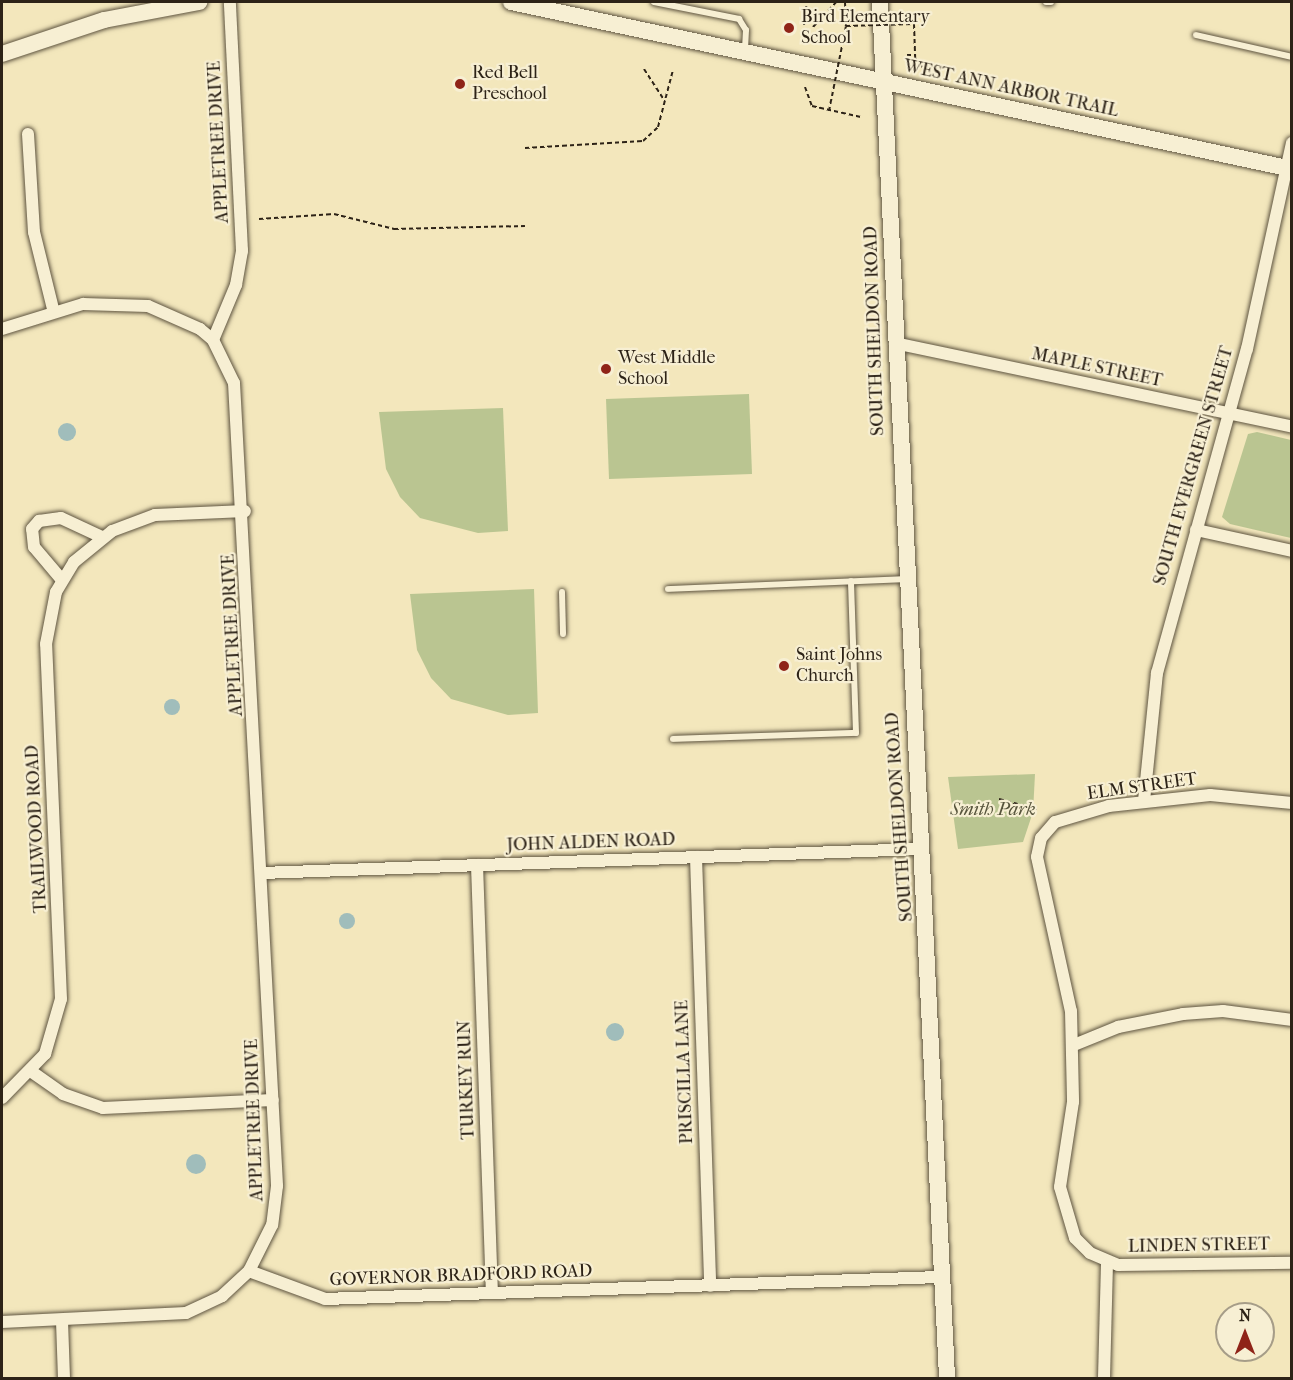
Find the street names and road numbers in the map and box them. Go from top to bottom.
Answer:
street label: WEST ANN ARBOR TRAIL [902,56,1120,122]
street label: APPLETREE DRIVE [204,60,234,224]
street label: SOUTH SHELDON ROAD [861,226,889,436]
street label: MAPLE STREET [1030,344,1164,392]
street label: SOUTH EVERGREEN STREET [1150,344,1238,588]
street label: APPLETREE DRIVE [218,553,248,717]
street label: SOUTH SHELDON ROAD [882,712,918,922]
street label: TRAILWOOD ROAD [22,744,52,914]
street label: ELM STREET [1086,769,1198,805]
street label: JOHN ALDEN ROAD [506,829,676,857]
street label: PRISCILLA LANE [672,1000,698,1144]
street label: TURKEY RUN [454,1020,480,1140]
street label: APPLETREE DRIVE [241,1038,269,1202]
street label: LINDEN STREET [1128,1234,1270,1258]
street label: GOVERNOR BRADFORD ROAD [329,1261,593,1291]

